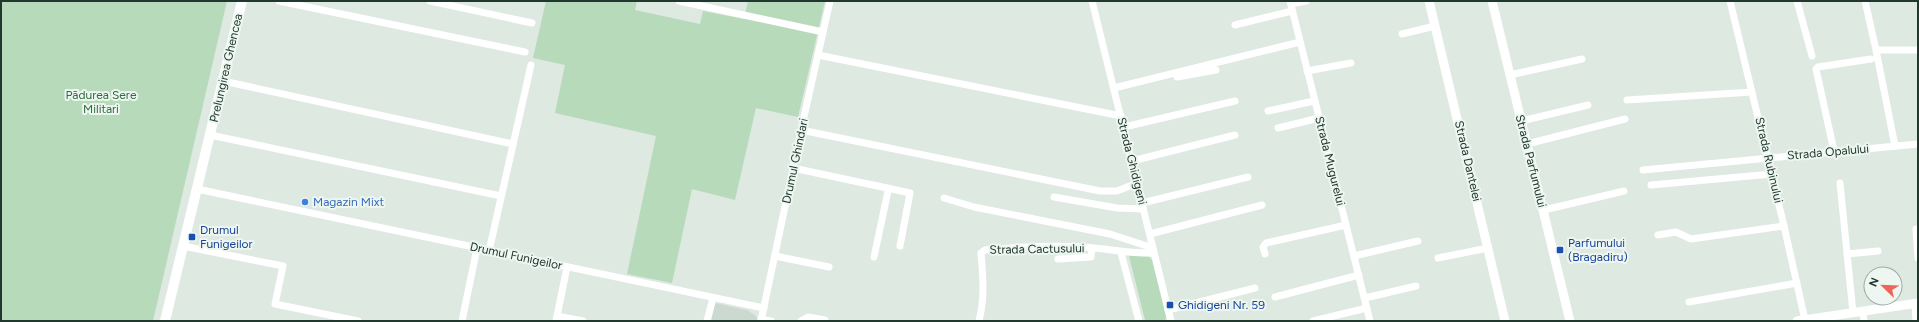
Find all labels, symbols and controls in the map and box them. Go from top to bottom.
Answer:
street label: Prelungirea Ghencea [207,12,245,124]
park label: Pădurea Sere Militari [66,88,137,116]
street label: Strada Parfumului [1513,113,1549,209]
street label: Strada Mugurelui [1312,115,1348,207]
street label: Strada Ghidigeni [1114,116,1150,206]
street label: Strada Rubinului [1752,116,1786,204]
street label: Drumul Ghindari [779,117,811,205]
street label: Strada Dantelei [1452,119,1484,203]
street label: Strada Opalului [1786,141,1870,163]
place label: Magazin Mixt [313,195,384,209]
marker: Magazin Mixt [300,197,310,207]
place label: Drumul Funigeilor [200,223,253,251]
marker: Drumul Funigeilor [187,232,197,242]
place label: Parfumului (Bragadiru) [1568,236,1628,264]
street label: Drumul Funigeilor [469,239,563,273]
street label: Strada Cactusului [989,241,1085,257]
marker: Parfumului (Bragadiru) [1555,245,1565,255]
north arrow [1863,266,1903,306]
text: N [1867,276,1882,289]
place label: Ghidigeni Nr. 59 [1178,298,1265,312]
marker: Ghidigeni Nr. 59 [1165,300,1175,310]

